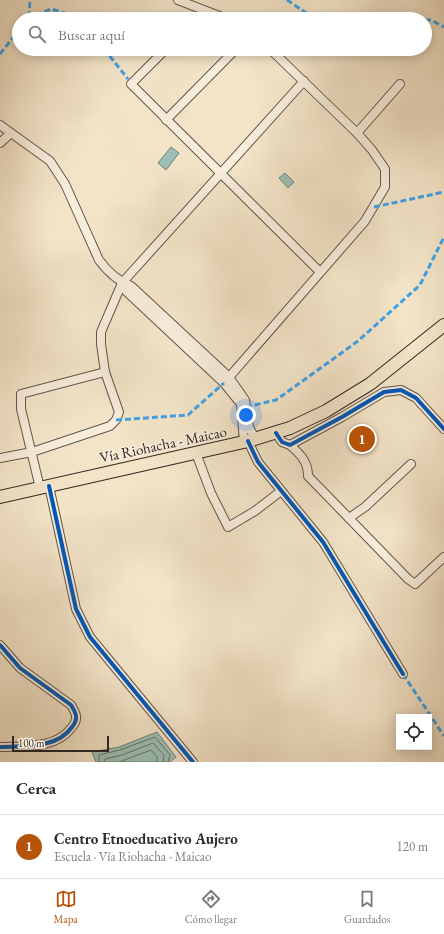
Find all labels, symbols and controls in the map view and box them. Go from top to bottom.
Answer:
search box [12,12,432,56]
icon: search [26,23,48,45]
text: Buscar aquí [58,25,125,44]
your location [236,405,256,425]
street label: Vía Riohacha - Maicao [98,421,228,467]
pin: 1 [349,424,375,454]
map controls [396,714,432,750]
button: locate [396,714,432,750]
scale bar [12,734,109,753]
text: 100 m [18,736,45,750]
text: Cerca [16,777,56,799]
text: Centro Etnoeducativo Aujero [54,829,238,848]
text: 1 [26,838,32,855]
text: 120 m [397,838,428,855]
text: Escuela · Vía Riohacha - Maicao [54,848,211,865]
tab: Mapa [54,888,78,926]
tab: Cómo llegar [185,888,237,926]
tab: Guardados [344,888,390,926]

